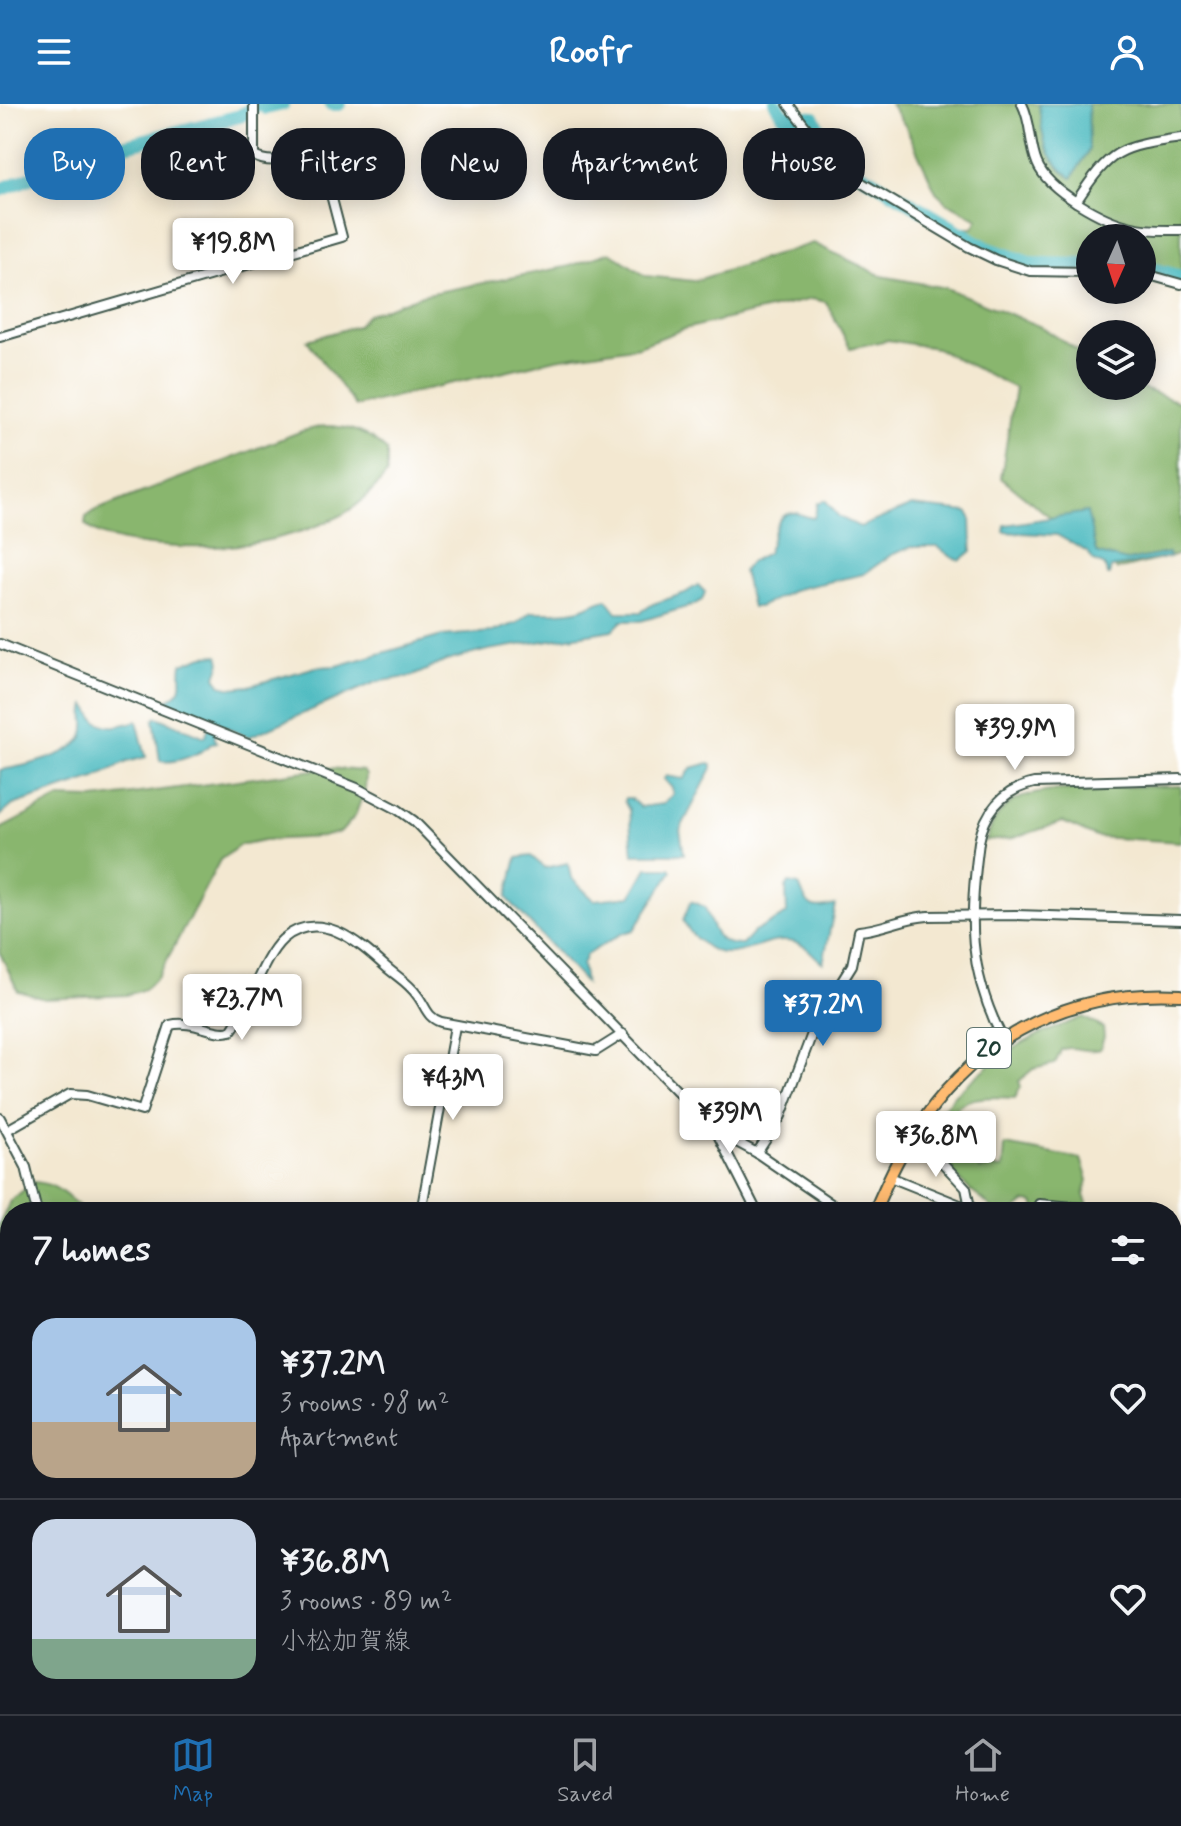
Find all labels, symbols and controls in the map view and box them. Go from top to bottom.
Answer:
text: Roofr [549,29,632,76]
icon: menu [32,30,76,74]
icon: person [1105,30,1149,74]
chip: Buy [24,128,125,200]
chip: Rent [141,128,255,200]
chip: Filters [271,128,405,200]
chip: New [421,128,527,200]
chip: Apartment [543,128,727,200]
chip: House [743,128,865,200]
pin: ¥19.8M [168,218,298,286]
north arrow [1076,224,1156,304]
map controls [1076,224,1156,400]
text: ¥19.8M [191,227,276,261]
button: layers [1076,320,1156,400]
pin: ¥39.9M [950,704,1080,772]
text: ¥39.9M [973,713,1057,747]
pin: ¥23.7M [177,974,307,1042]
pin: ¥37.2M [758,980,888,1048]
text: ¥23.7M [201,983,283,1017]
text: ¥37.2M [783,989,863,1023]
road number: 20 [967,1028,1011,1068]
pin: ¥43M [406,1054,500,1122]
text: ¥43M [421,1063,485,1097]
pin: ¥39M [683,1088,777,1156]
text: ¥39M [697,1097,763,1131]
pin: ¥36.8M [871,1111,1001,1179]
text: ¥36.8M [894,1120,978,1154]
text: 7 homes [32,1228,151,1273]
icon: filters [1106,1228,1150,1272]
text: ¥37.2M [280,1342,386,1387]
icon: home [96,1350,192,1446]
icon: heart [1106,1376,1150,1420]
text: 3 rooms · 98 m² [280,1387,449,1421]
text: Apartment [280,1421,398,1455]
text: ¥36.8M [280,1540,390,1585]
icon: home [96,1551,192,1647]
icon: heart [1106,1577,1150,1621]
text: 3 rooms · 89 m² [280,1585,452,1619]
text: 小松加賀線 [280,1625,410,1659]
tab: Map [171,1733,215,1809]
tab: Saved [557,1733,613,1809]
tab: Home [955,1733,1010,1809]

